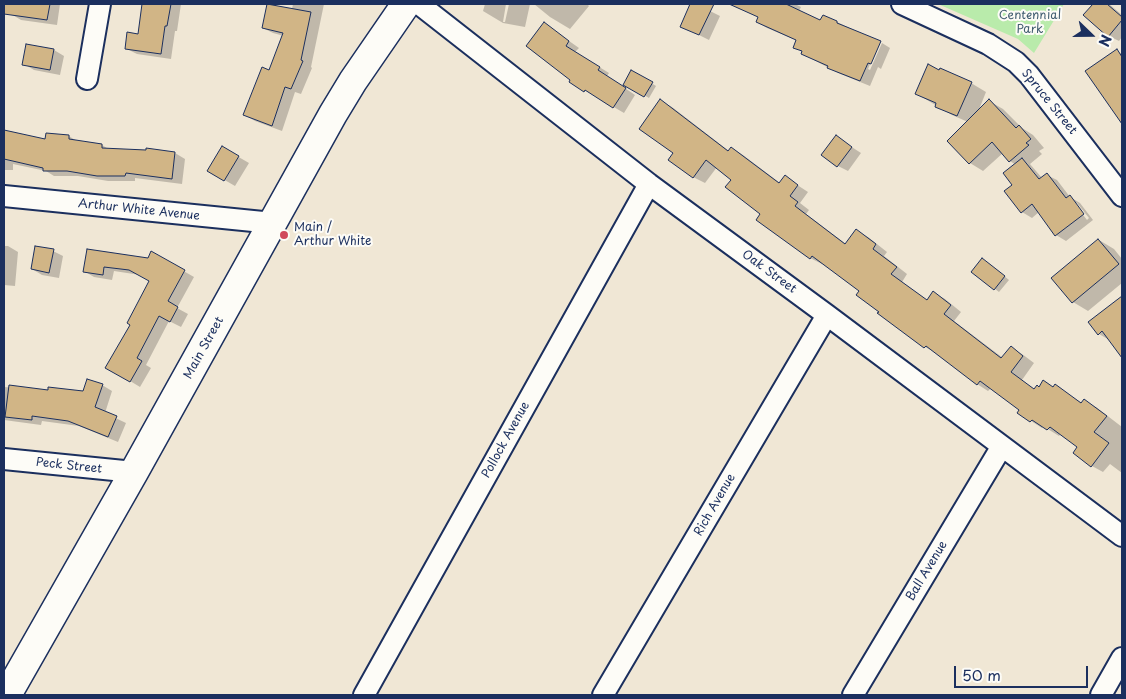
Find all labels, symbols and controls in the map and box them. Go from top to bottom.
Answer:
park label: Centennial Park [999,9,1061,37]
north arrow [1066,10,1116,60]
text: N [1094,32,1117,50]
street label: Spruce Street [1018,66,1080,138]
street label: Arthur White Avenue [77,196,201,224]
place label: Main / Arthur White [294,221,371,249]
marker: Main / Arthur White [278,229,290,241]
street label: Oak Street [739,247,799,297]
street label: Main Street [181,314,227,382]
street label: Pollock Avenue [479,399,533,481]
street label: Peck Street [35,455,103,477]
street label: Rich Avenue [691,471,739,539]
street label: Ball Avenue [903,538,951,604]
scale bar [956,656,1090,688]
text: 50 m [962,663,1001,686]

